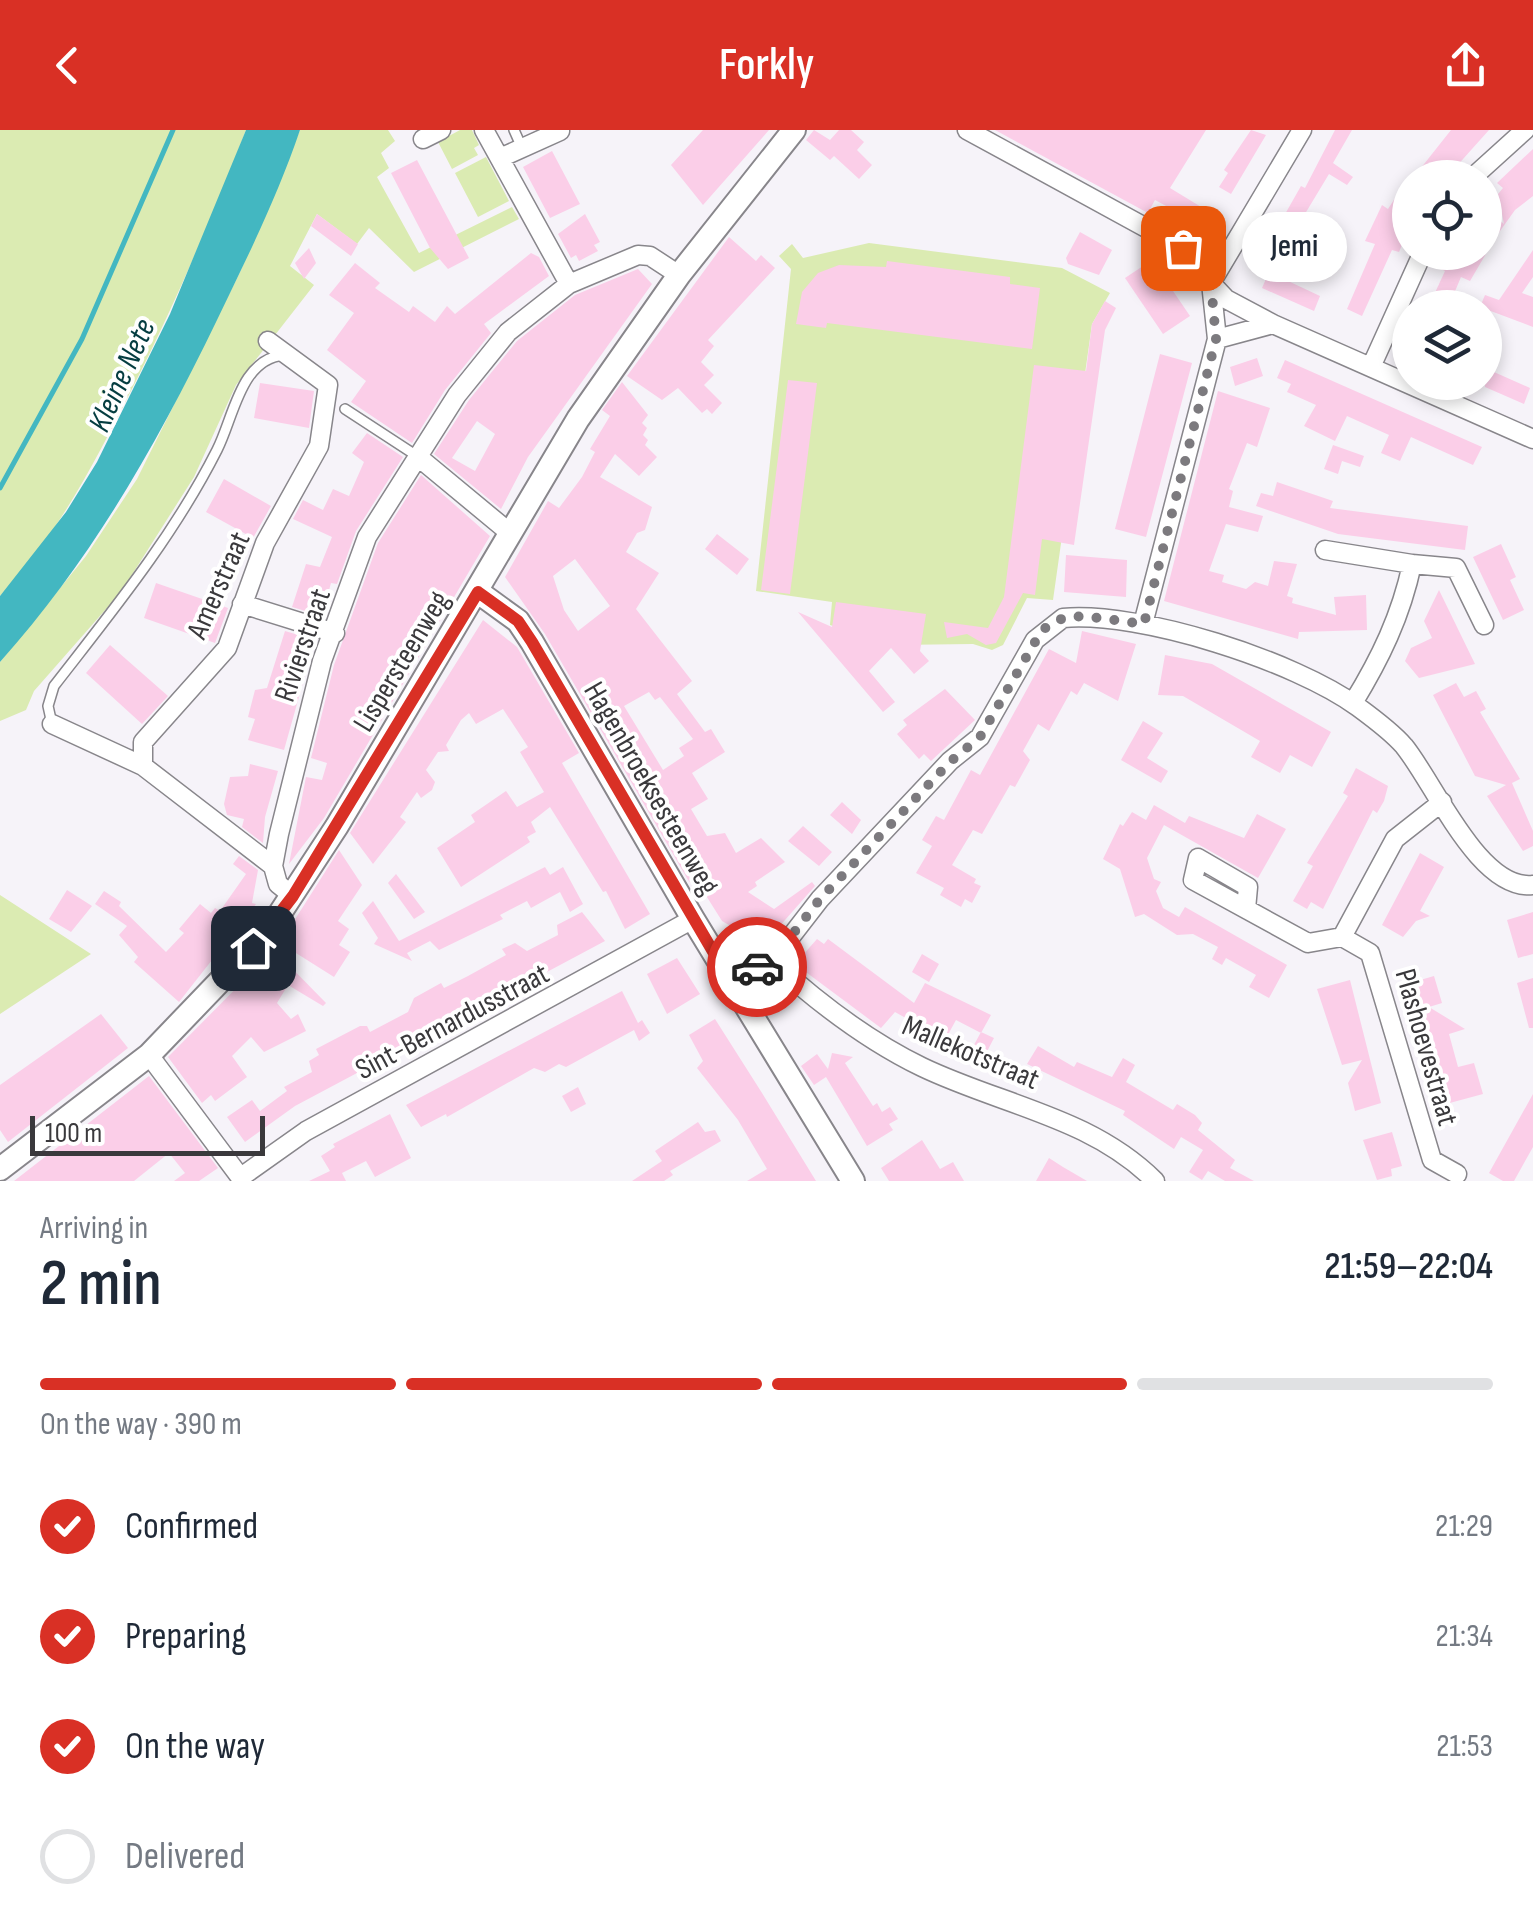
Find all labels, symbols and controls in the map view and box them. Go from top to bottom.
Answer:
icon: back [40,38,95,93]
text: Forkly [719,38,814,93]
icon: share [1438,38,1493,93]
map controls [1392,160,1502,400]
button: locate [1392,160,1502,270]
pin [1141,206,1226,291]
callout: Jemi [1243,213,1348,283]
icon: bag [1156,221,1211,276]
text: Jemi [1271,227,1318,266]
button: layers [1392,290,1502,400]
water label: Kleine Nete [80,313,164,438]
street label: Amerstraat [179,526,258,645]
street label: Rivierstraat [267,584,339,707]
street label: Lispersteenweg [346,585,458,738]
street label: Hagenbroeksesteenweg [576,676,727,901]
pin [211,906,296,991]
courier [707,917,807,1017]
icon: home [226,921,281,976]
icon: car [730,940,785,995]
street label: Sint-Bernardusstraat [350,956,555,1088]
street label: Plashoevestraat [1386,965,1466,1130]
street label: Mallekotstraat [897,1008,1045,1098]
scale bar [30,1111,265,1156]
text: 100 m [45,1117,102,1150]
text: Arriving in [40,1209,148,1248]
text: 21:59–22:04 [1324,1244,1493,1289]
text: 2 min [40,1246,162,1324]
text: On the way · 390 m [40,1405,242,1444]
icon: check [40,1499,95,1554]
text: Confirmed [125,1504,258,1549]
text: 21:29 [1435,1507,1493,1546]
icon: check [40,1609,95,1664]
text: Preparing [125,1614,246,1659]
text: 21:34 [1436,1617,1493,1656]
icon: check [40,1719,95,1774]
text: On the way [125,1724,265,1769]
text: 21:53 [1436,1727,1493,1766]
text: Delivered [125,1834,245,1879]

